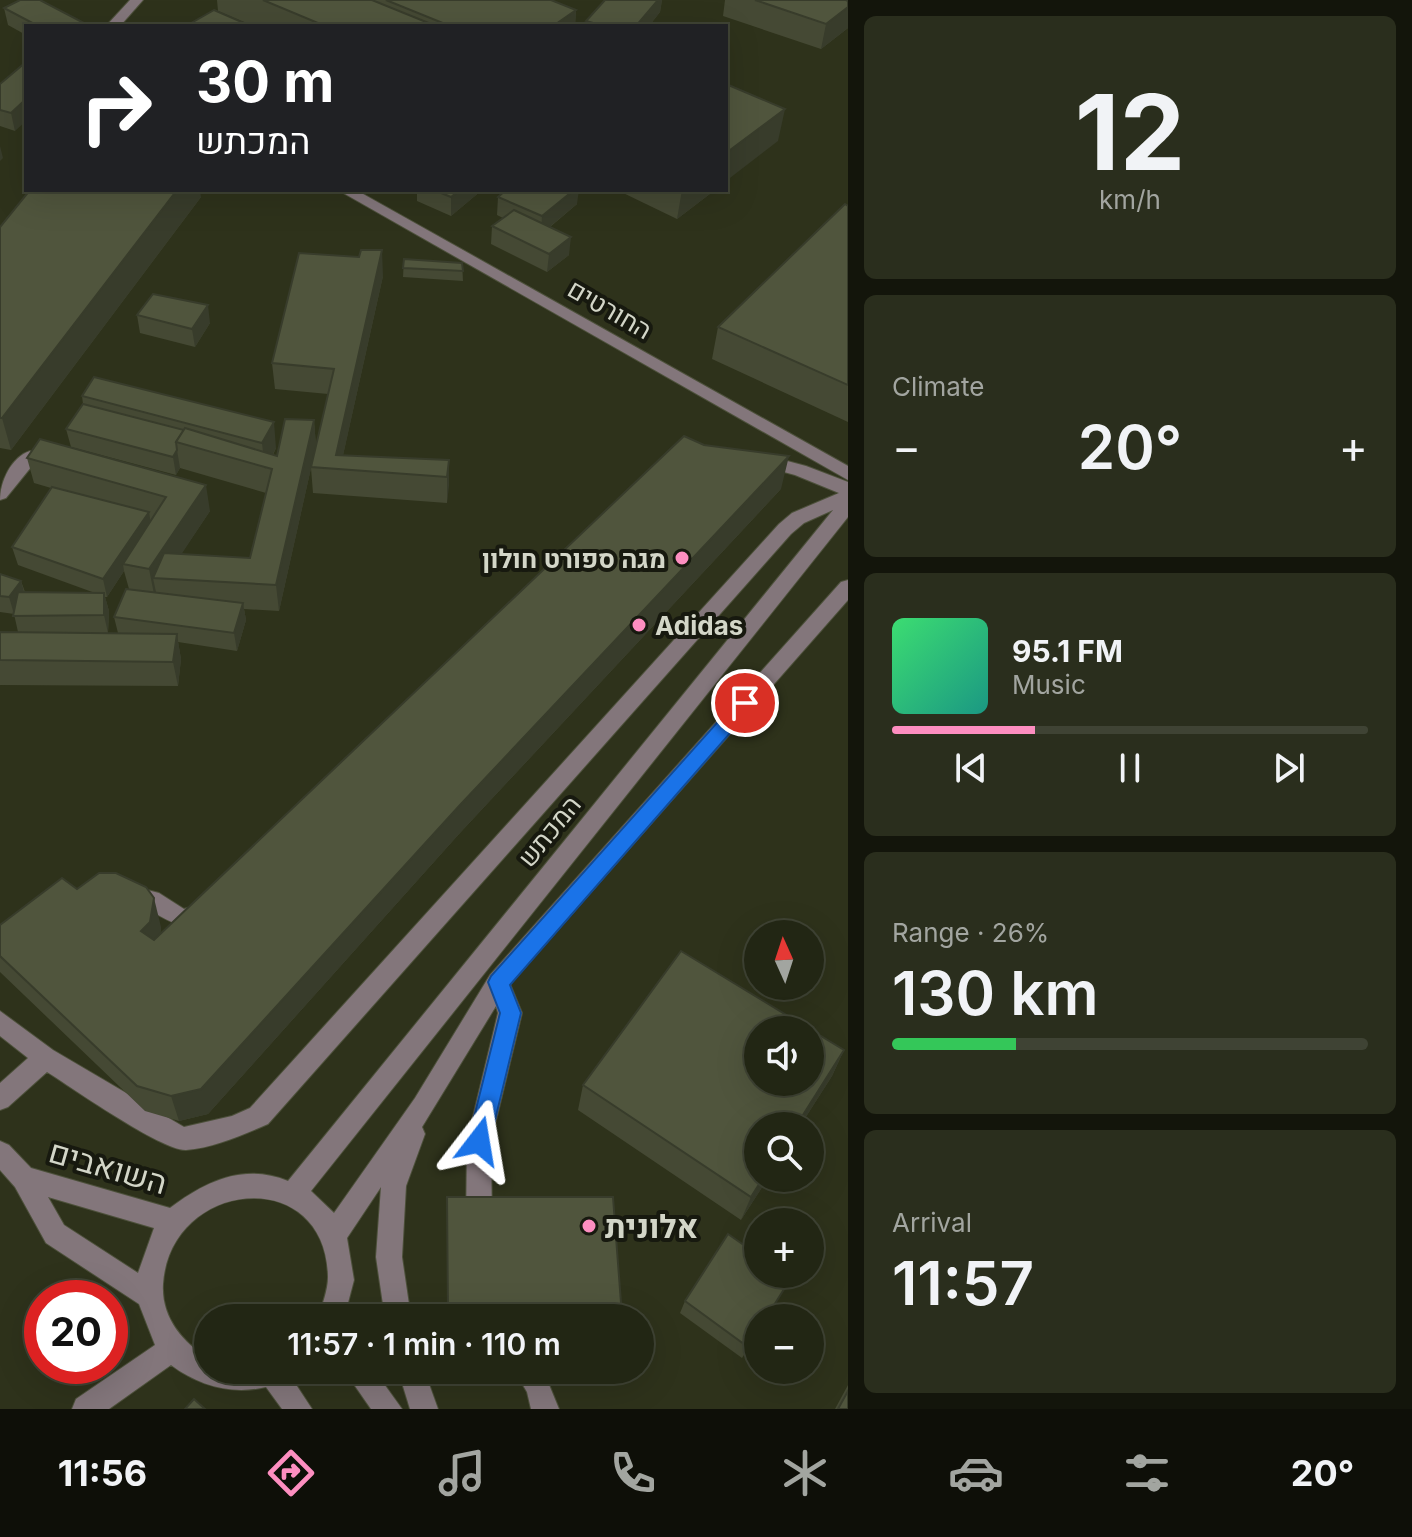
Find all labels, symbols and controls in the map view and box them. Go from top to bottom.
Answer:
text: 30 m [196,48,334,116]
icon: right [64,56,168,160]
text: 12 [1075,69,1185,195]
text: המכתש [196,119,310,163]
text: km/h [1099,184,1161,215]
street label: החורטים [562,273,658,345]
text: Climate [892,371,984,402]
text: 20° [1078,411,1182,483]
text: − [892,420,921,474]
text: + [1339,420,1368,474]
place label: מגה ספורט חולון [482,543,666,574]
marker: מגה ספורט חולון [673,549,691,567]
place label: Adidas [655,610,743,641]
marker: Adidas [630,616,648,634]
text: 95.1 FM [1012,633,1123,669]
pin [711,669,779,737]
text: Music [1012,669,1086,700]
icon: arrive [723,681,767,725]
icon: previous [949,746,993,790]
icon: pause [1108,746,1152,790]
icon: next [1267,746,1311,790]
street label: המכתש [511,789,587,873]
text: Range · 26% [892,917,1049,948]
north arrow [744,920,824,1000]
map controls [744,920,824,1384]
text: 130 km [892,957,1098,1029]
button: sound [744,1016,824,1096]
position arrow [437,1099,521,1183]
button: search [744,1112,824,1192]
street label: השואבים [44,1132,172,1202]
place label: אלונית [605,1207,698,1246]
text: Arrival [892,1207,972,1238]
button: + [744,1208,824,1288]
marker: אלונית [580,1217,598,1235]
text: 11:57 [892,1247,1034,1319]
speed limit sign: 20 [24,1280,128,1384]
button: − [744,1304,824,1384]
text: 11:57 · 1 min · 110 m [287,1326,561,1362]
icon: directions [263,1445,319,1501]
icon: music [434,1445,490,1501]
icon: phone [605,1445,661,1501]
icon: climate [777,1445,833,1501]
icon: car [948,1445,1004,1501]
icon: filters [1119,1445,1175,1501]
text: 11:56 [58,1451,147,1495]
text: 20° [1291,1451,1354,1495]

